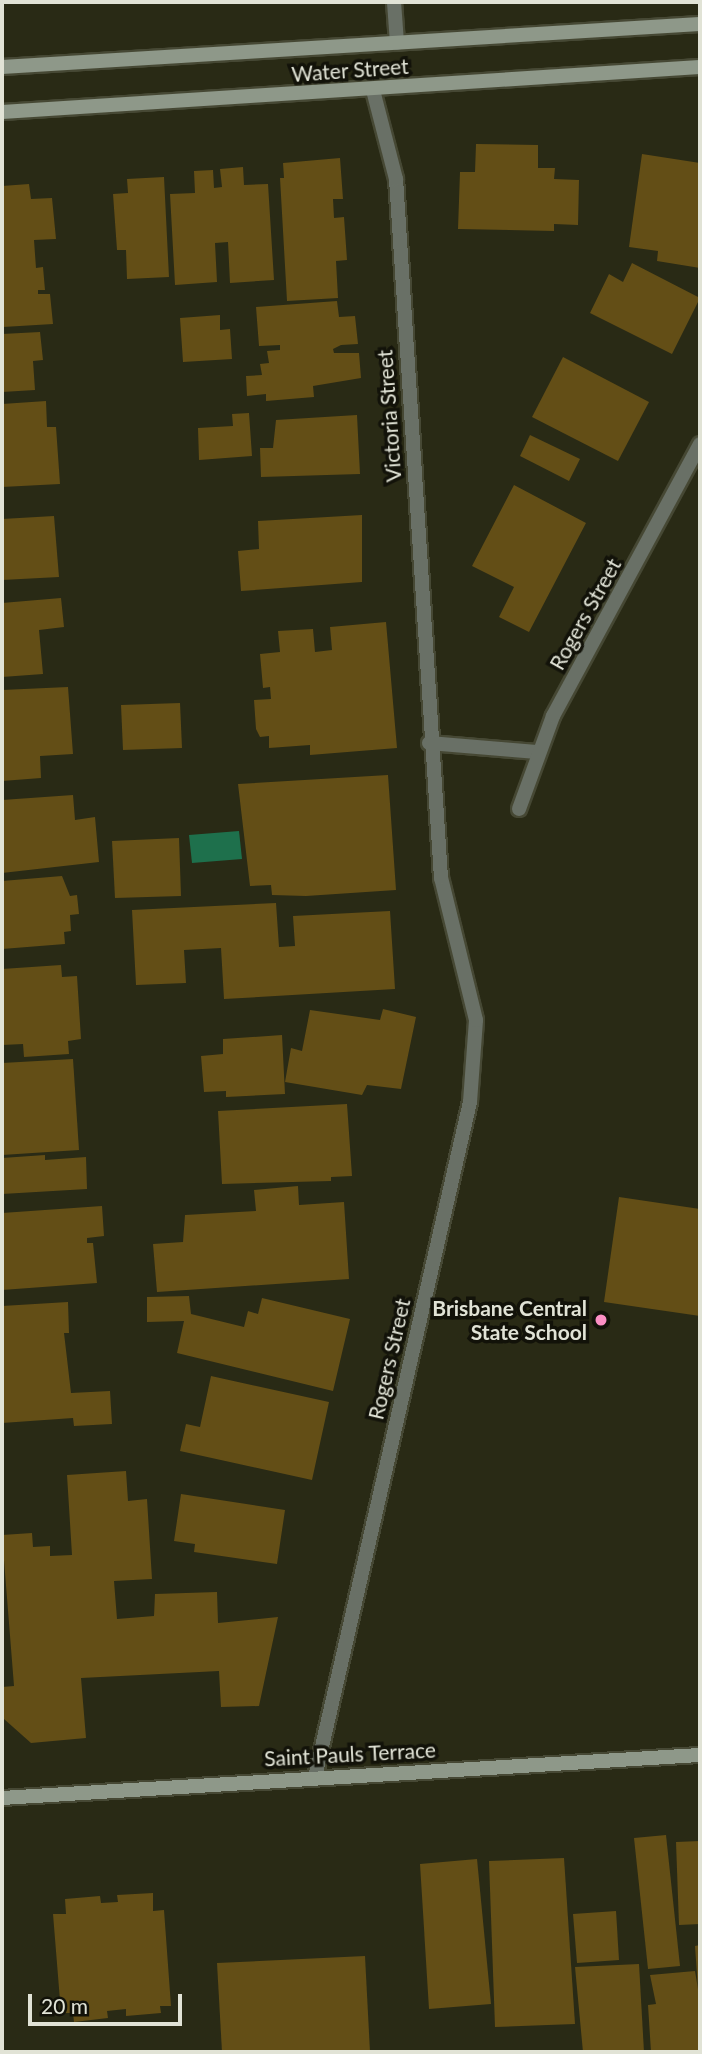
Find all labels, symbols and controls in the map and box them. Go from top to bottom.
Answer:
street label: Water Street [290,53,410,87]
street label: Victoria Street [372,349,406,483]
street label: Rogers Street [544,554,626,674]
place label: Brisbane Central State School [432,1295,587,1345]
street label: Rogers Street [363,1296,415,1422]
marker: Brisbane Central State School [593,1312,609,1328]
street label: Saint Pauls Terrace [263,1737,437,1771]
scale bar [32,1980,186,2024]
text: 20 m [41,1993,88,2018]

